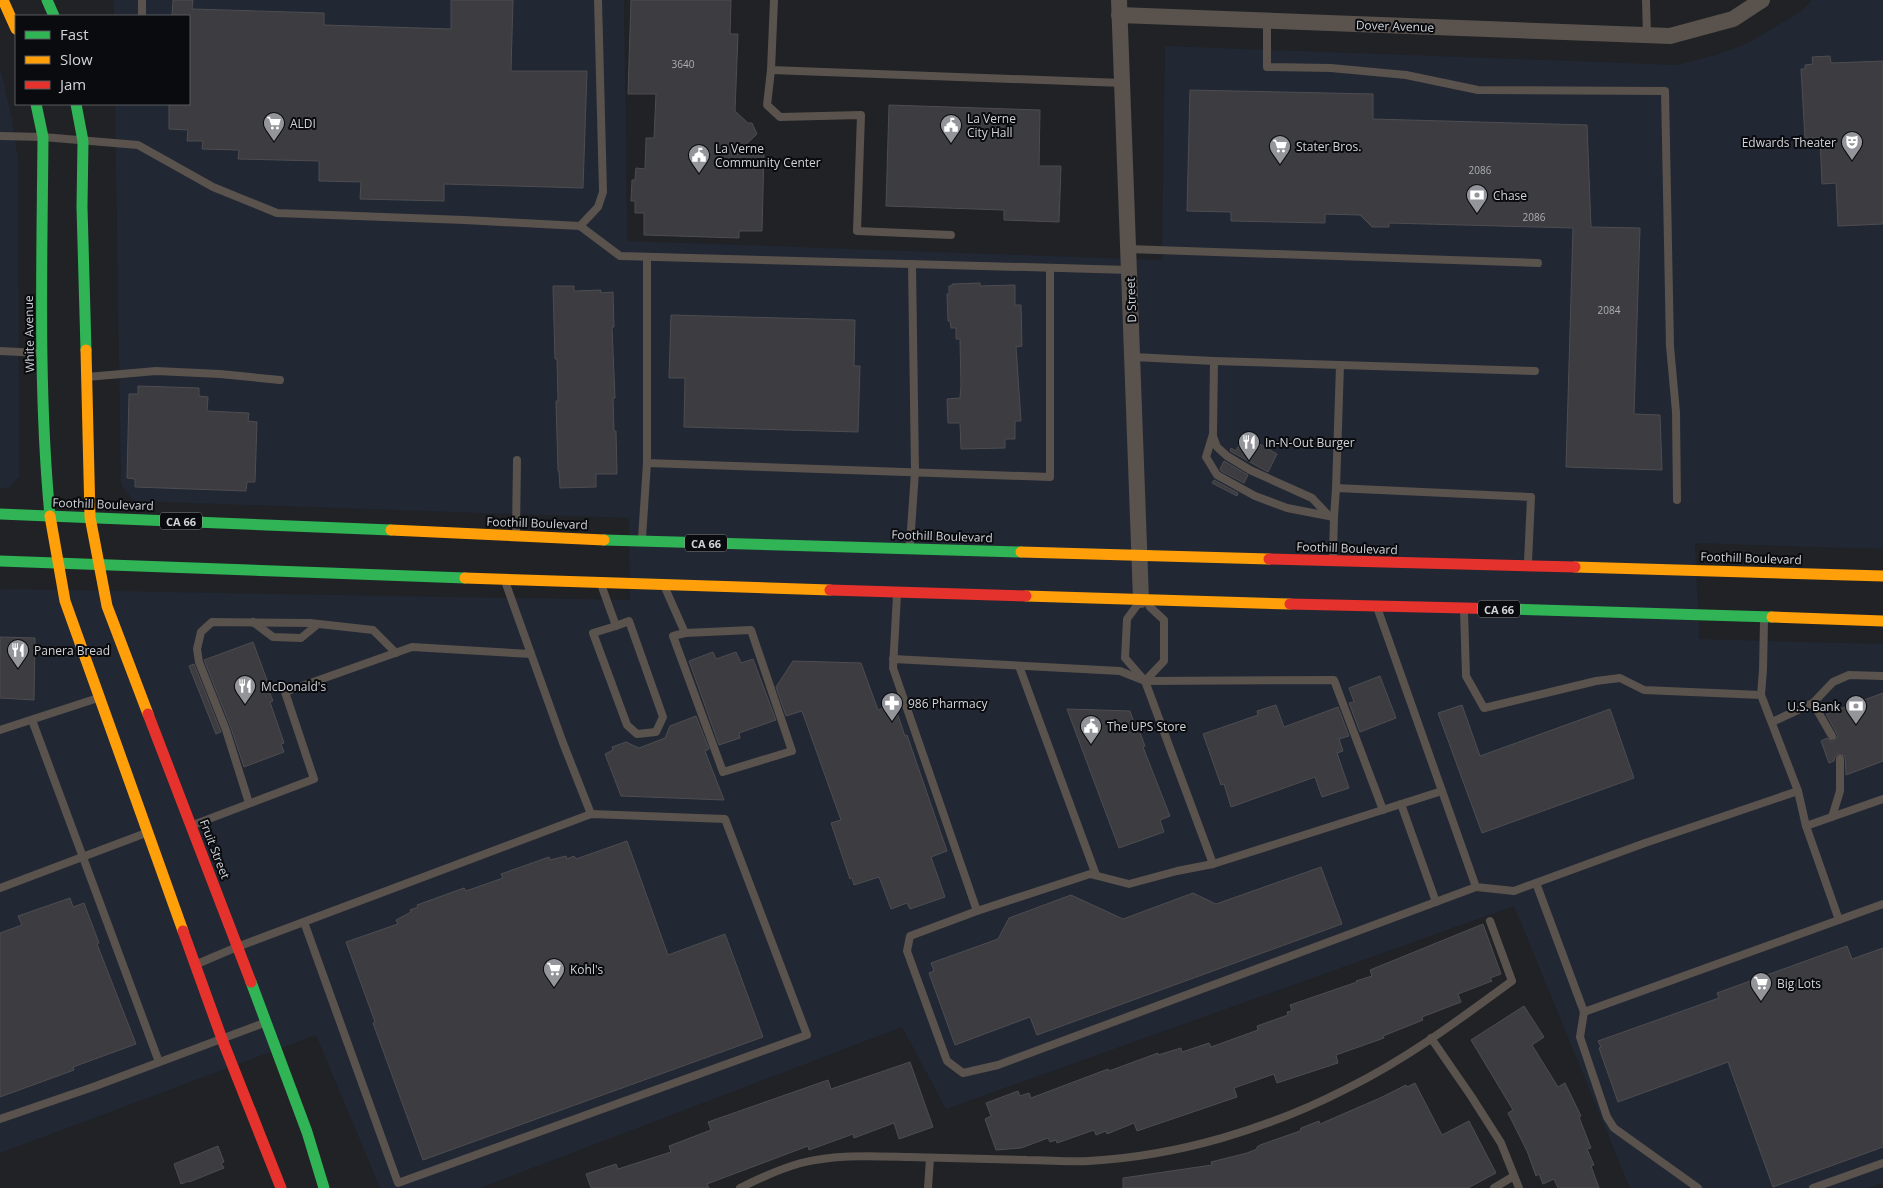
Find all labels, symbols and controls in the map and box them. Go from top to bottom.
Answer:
legend [15,15,190,105]
street label: Dover Avenue [1355,16,1435,36]
text: Fast [60,24,89,44]
text: Slow [60,49,93,69]
house number: 3640 [672,57,695,71]
text: Jam [58,74,86,94]
place label: La Verne City Hall [967,110,1016,141]
supermarket icon: ALDI [262,111,286,142]
public building icon: La Verne City Hall [939,113,963,144]
place label: ALDI [290,115,316,132]
theatre icon: Edwards Theater [1840,130,1864,161]
supermarket icon: Stater Bros. [1268,134,1292,165]
place label: Edwards Theater [1742,134,1836,151]
place label: Stater Bros. [1296,138,1361,155]
place label: La Verne Community Center [715,140,821,171]
public building icon: La Verne Community Center [687,143,711,174]
house number: 2086 [1469,163,1492,177]
bank icon: Chase [1465,183,1489,214]
place label: Chase [1493,187,1527,204]
house number: 2086 [1523,210,1546,224]
street label: D Street [1122,277,1140,323]
street label: White Avenue [20,295,38,373]
house number: 2084 [1598,303,1621,317]
restaurant icon: In-N-Out Burger [1237,430,1261,461]
place label: In-N-Out Burger [1265,434,1355,451]
street label: Foothill Boulevard [52,494,154,514]
road number: CA 66 [160,512,202,530]
street label: Foothill Boulevard [486,513,588,533]
street label: Foothill Boulevard [891,526,993,546]
road number: CA 66 [685,534,727,552]
street label: Foothill Boulevard [1296,538,1398,558]
street label: Foothill Boulevard [1700,548,1802,568]
road number: CA 66 [1478,600,1520,618]
restaurant icon: Panera Bread [6,638,30,669]
place label: Panera Bread [34,642,110,659]
restaurant icon: McDonald's [233,674,257,705]
place label: McDonald's [261,678,326,695]
pharmacy icon: 986 Pharmacy [880,691,904,722]
bank icon: U.S. Bank [1844,694,1868,725]
place label: 986 Pharmacy [908,695,988,712]
place label: U.S. Bank [1787,698,1841,715]
public building icon: The UPS Store [1079,714,1103,745]
place label: The UPS Store [1107,718,1186,735]
street label: Fruit Street [196,817,234,881]
supermarket icon: Kohl's [542,957,566,988]
place label: Kohl's [570,961,604,978]
supermarket icon: Big Lots [1749,971,1773,1002]
place label: Big Lots [1777,975,1821,992]

